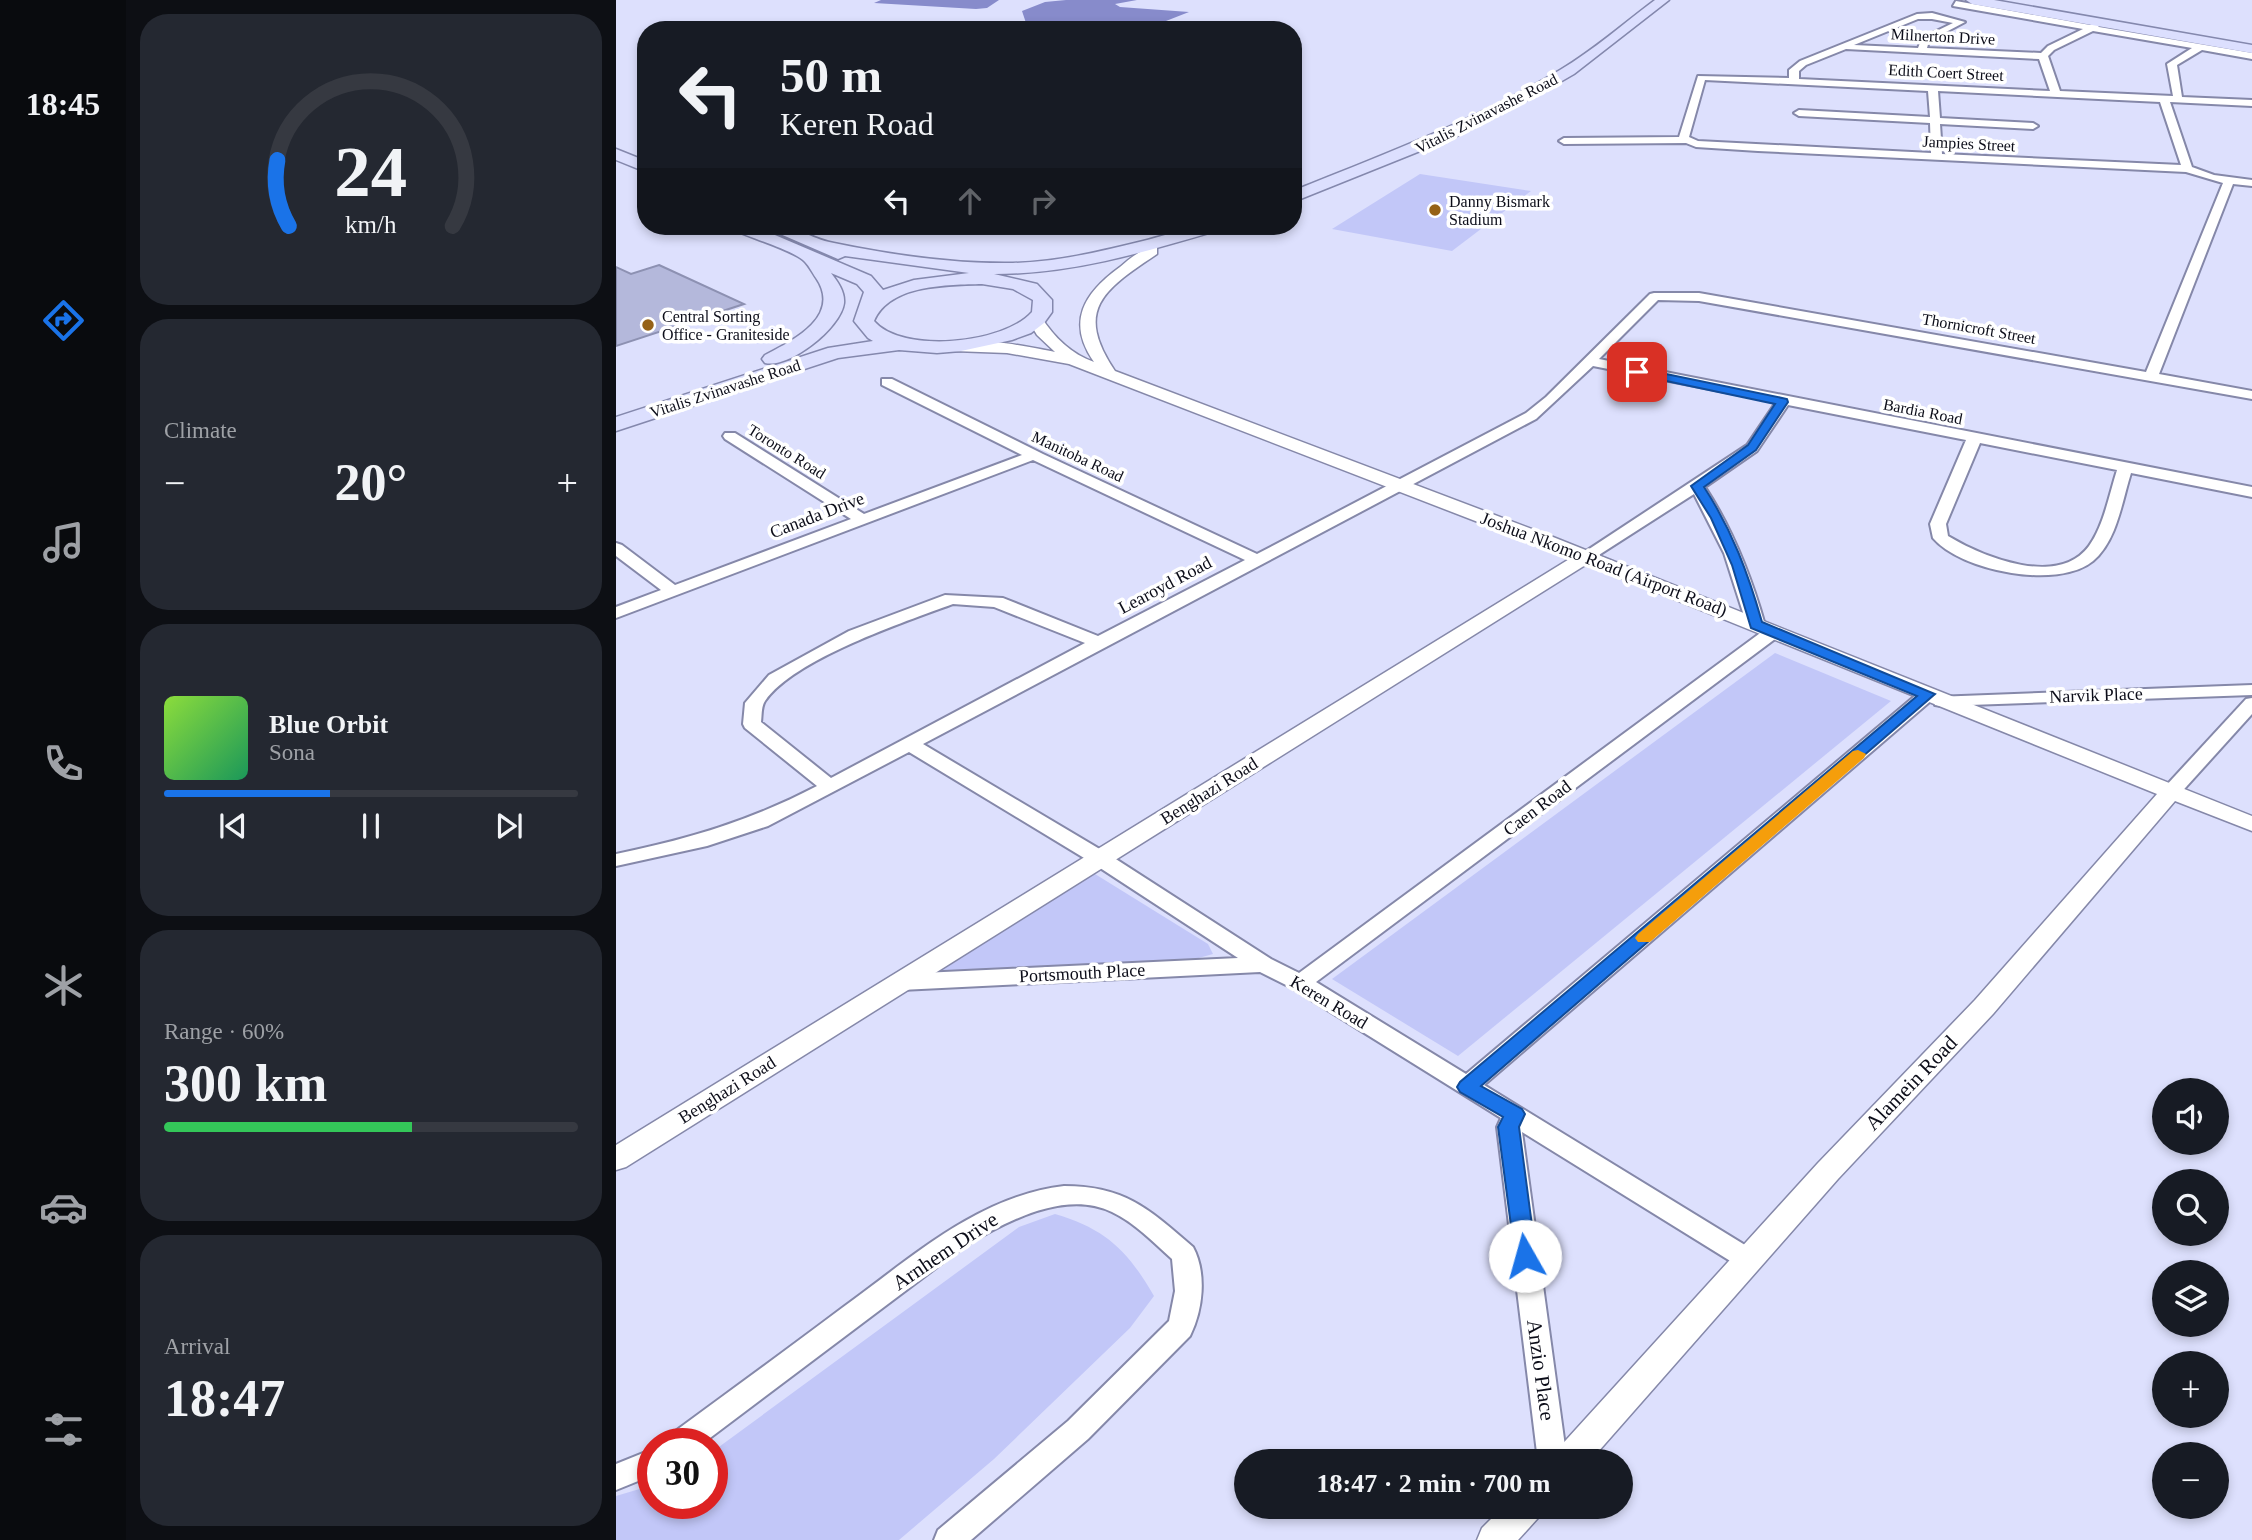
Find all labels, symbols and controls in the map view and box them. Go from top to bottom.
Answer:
street label: Milnerton Drive [1890,25,1996,48]
text: 50 m [780,48,882,103]
icon: left [665,49,756,140]
street label: Edith Coert Street [1888,61,2005,84]
street label: Vitalis Zvinavashe Road [1412,70,1560,157]
text: 18:45 [26,86,100,122]
text: Keren Road [780,106,934,142]
text: 24 [335,131,407,212]
street label: Jampies Street [1922,133,2016,155]
icon: left [878,182,916,220]
icon: ahead [951,182,989,220]
icon: right [1024,182,1062,220]
place label: Danny Bismark Stadium [1449,193,1550,228]
marker: Danny Bismark Stadium [1427,202,1443,218]
text: km/h [345,210,397,237]
icon: directions [39,296,88,345]
place label: Central Sorting Office - Graniteside [662,308,790,343]
street label: Thornicroft Street [1921,310,2038,347]
marker: Central Sorting Office - Graniteside [640,317,656,333]
pin [1607,342,1667,402]
icon: arrive [1618,353,1656,391]
street label: Vitalis Zvinavashe Road [648,356,803,421]
street label: Bardia Road [1882,395,1964,428]
text: Climate [164,418,237,443]
street label: Toronto Road [745,421,829,482]
street label: Manitoba Road [1029,428,1126,485]
text: 20° [335,454,407,511]
text: − [164,462,185,504]
text: + [557,462,578,504]
street label: Canada Drive [767,488,867,542]
street label: Joshua Nkomo Road (Airport Road) [1478,508,1730,621]
icon: music [39,518,88,567]
street label: Learoyd Road [1115,552,1215,618]
street label: Narvik Place [2049,683,2143,707]
text: Blue Orbit [269,710,388,739]
icon: phone [39,739,88,788]
text: Sona [269,740,315,765]
street label: Benghazi Road [1157,753,1261,829]
street label: Caen Road [1499,776,1575,840]
icon: previous [214,807,252,845]
icon: pause [352,807,390,845]
icon: next [490,807,528,845]
street label: Portsmouth Place [1018,960,1146,986]
icon: climate [39,961,88,1010]
street label: Keren Road [1287,971,1371,1033]
text: Range · 60% [164,1019,284,1044]
street label: Alamein Road [1860,1030,1962,1135]
street label: Benghazi Road [675,1052,779,1128]
text: 300 km [164,1055,327,1112]
map controls [2152,1078,2229,1519]
button: sound [2152,1078,2229,1155]
button: search [2152,1169,2229,1246]
icon: car [39,1183,88,1232]
street label: Arnhem Drive [888,1207,1002,1295]
position arrow [1488,1219,1562,1293]
button: layers [2152,1260,2229,1337]
street label: Anzio Place [1522,1318,1560,1422]
text: Arrival [164,1334,230,1359]
button: + [2152,1351,2229,1428]
text: 18:47 [164,1370,285,1427]
icon: filters [39,1405,88,1454]
speed limit sign: 30 [637,1428,728,1519]
button: − [2152,1442,2229,1519]
text: 18:47 · 2 min · 700 m [1317,1469,1551,1498]

